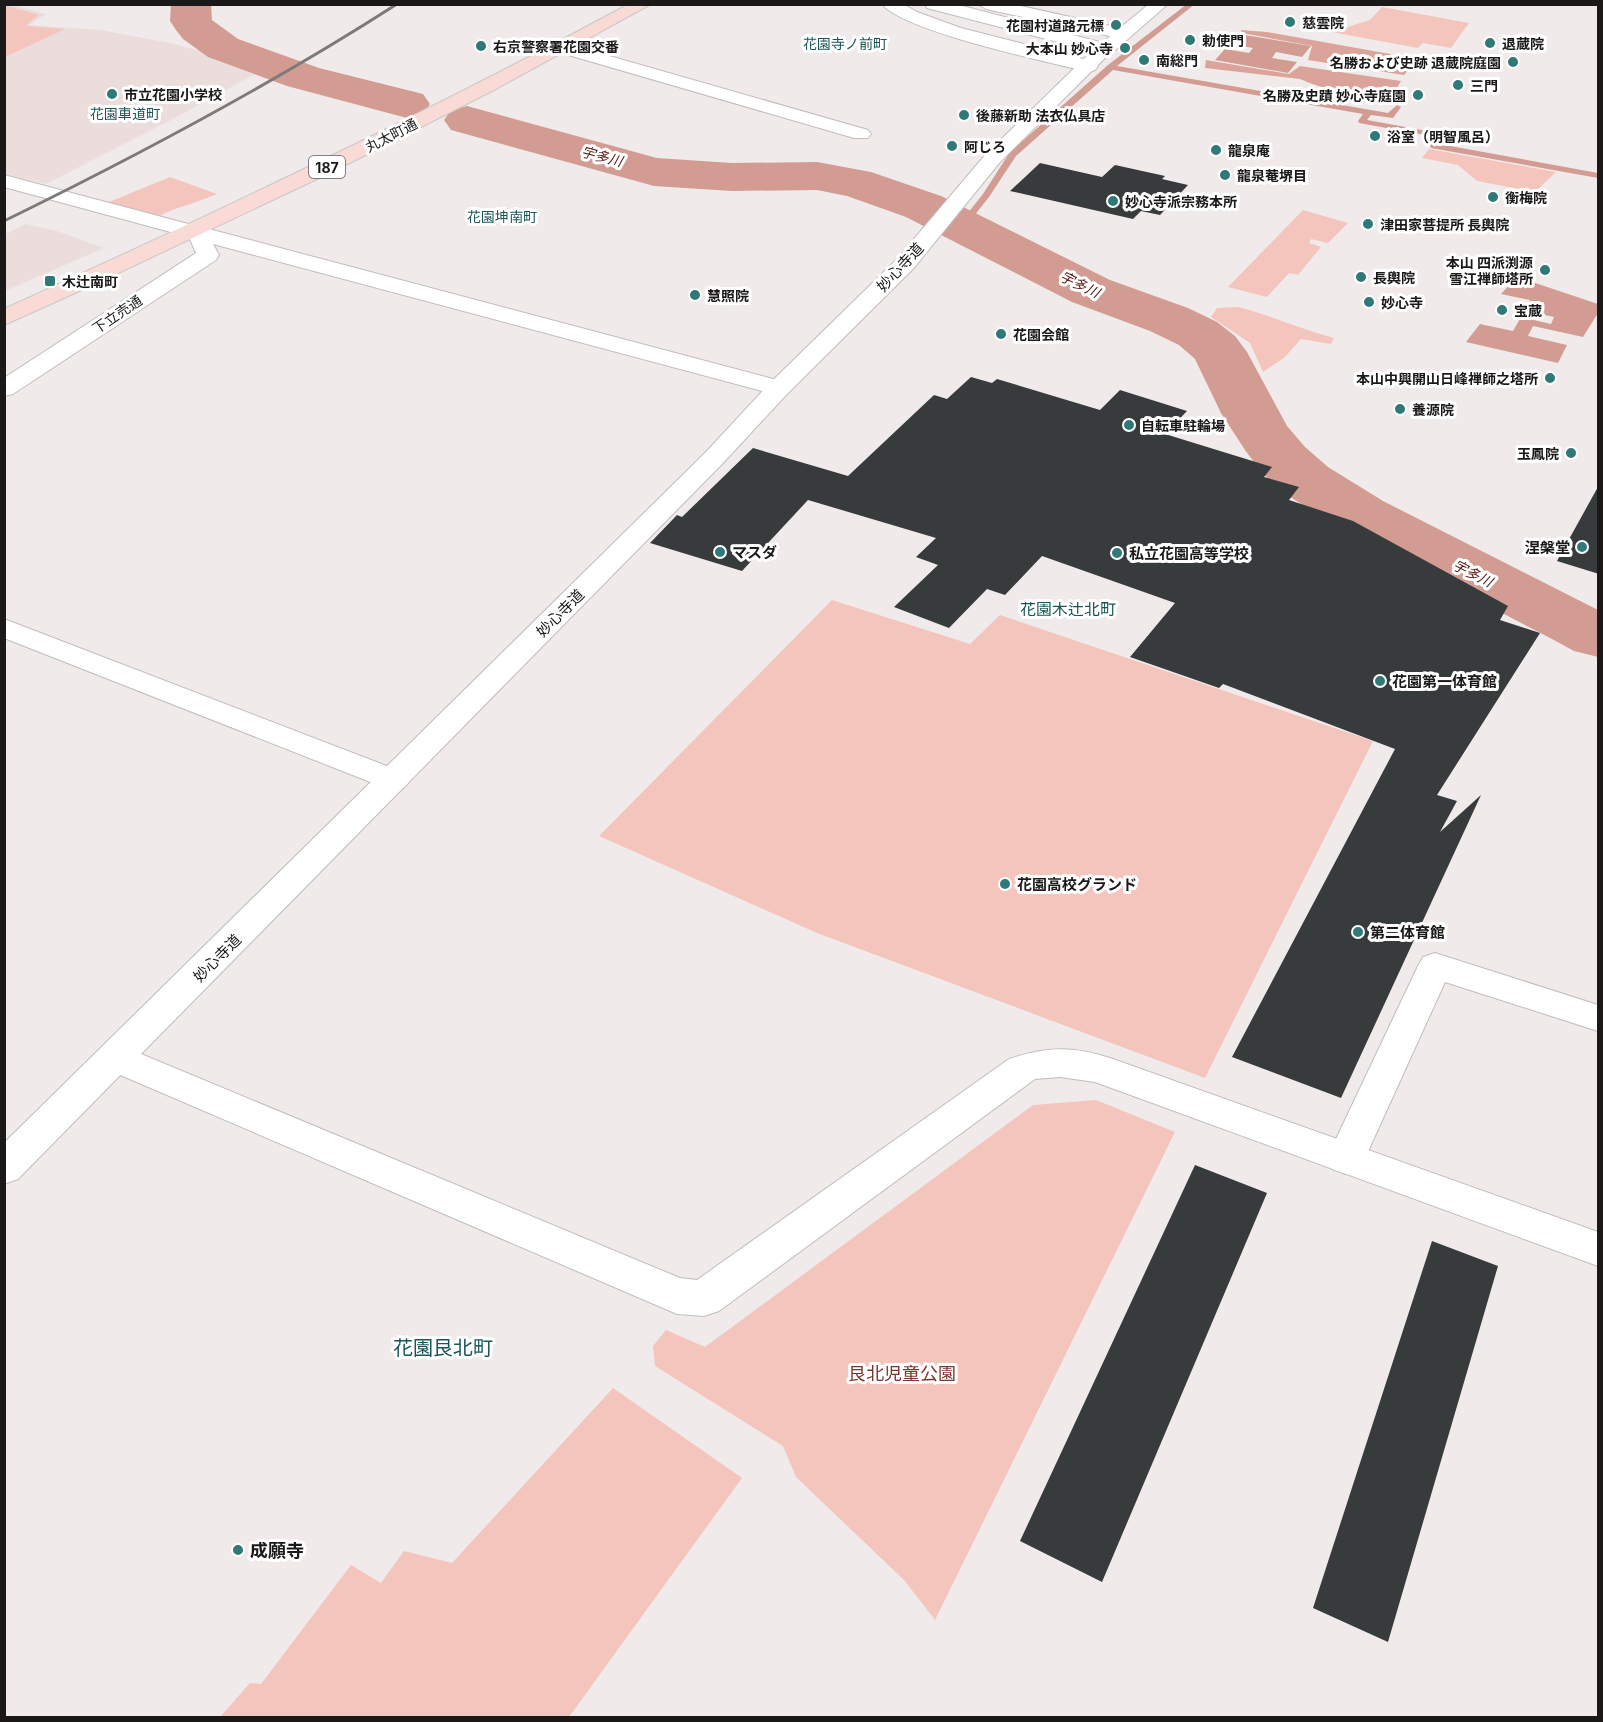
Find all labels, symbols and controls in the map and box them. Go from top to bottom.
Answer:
place label: 慈雲院 [1302,14,1344,31]
marker: 慈雲院 [1283,15,1297,29]
place label: 花園村道路元標 [1006,17,1104,34]
marker: 花園村道路元標 [1109,18,1123,32]
place label: 勅使門 [1202,32,1244,49]
marker: 勅使門 [1183,33,1197,47]
district label: 花園寺ノ前町 [803,35,887,52]
place label: 退蔵院 [1502,35,1544,52]
marker: 退蔵院 [1483,36,1497,50]
place label: 右京警察署花園交番 [493,38,619,55]
marker: 右京警察署花園交番 [474,39,488,53]
place label: 大本山 妙心寺 [1026,40,1113,57]
marker: 大本山 妙心寺 [1118,41,1132,55]
place label: 南総門 [1156,52,1198,69]
marker: 南総門 [1137,53,1151,67]
place label: 名勝および史跡 退蔵院庭園 [1330,54,1501,71]
marker: 名勝および史跡 退蔵院庭園 [1506,55,1520,69]
place label: 三門 [1470,77,1498,94]
marker: 三門 [1451,78,1465,92]
place label: 市立花園小学校 [124,86,222,103]
marker: 市立花園小学校 [105,87,119,101]
place label: 名勝及史蹟 妙心寺庭園 [1263,87,1406,104]
marker: 名勝及史蹟 妙心寺庭園 [1411,88,1425,102]
district label: 花園車道町 [90,105,160,122]
place label: 後藤新助 法衣仏具店 [976,107,1105,124]
marker: 後藤新助 法衣仏具店 [957,108,971,122]
street label: 丸太町通 [362,115,420,155]
place label: 浴室（明智風呂） [1387,128,1499,145]
marker: 浴室（明智風呂） [1368,129,1382,143]
place label: 阿じろ [964,138,1006,155]
marker: 阿じろ [945,139,959,153]
water label: 宇多川 [580,142,626,170]
place label: 龍泉庵 [1228,142,1270,159]
marker: 龍泉庵 [1209,143,1223,157]
road number: 187 [309,156,345,178]
place label: 龍泉菴堺目 [1237,167,1307,184]
marker: 龍泉菴堺目 [1218,168,1232,182]
place label: 衡梅院 [1505,189,1547,206]
marker: 衡梅院 [1486,190,1500,204]
place label: 妙心寺派宗務本所 [1125,193,1237,210]
marker: 妙心寺派宗務本所 [1106,194,1120,208]
district label: 花園坤南町 [467,208,537,225]
place label: 津田家菩提所 長輿院 [1380,216,1509,233]
marker: 津田家菩提所 長輿院 [1361,217,1375,231]
street label: 妙心寺道 [873,239,927,295]
place label: 本山 四派渕源 雪江禅師塔所 [1446,254,1533,287]
marker: 本山 四派渕源 雪江禅師塔所 [1538,263,1552,277]
water label: 宇多川 [1057,267,1104,302]
place label: 長輿院 [1373,269,1415,286]
marker: 長輿院 [1354,270,1368,284]
place label: 木辻南町 [62,273,118,290]
marker: 木辻南町 [43,274,57,288]
place label: 慧照院 [707,287,749,304]
marker: 慧照院 [688,288,702,302]
street label: 下立売通 [89,291,145,337]
place label: 妙心寺 [1381,294,1423,311]
marker: 妙心寺 [1362,295,1376,309]
place label: 宝蔵 [1514,302,1542,319]
marker: 宝蔵 [1495,303,1509,317]
place label: 花園会館 [1013,326,1069,343]
marker: 花園会館 [994,327,1008,341]
place label: 本山中興開山日峰禅師之塔所 [1356,370,1538,387]
marker: 本山中興開山日峰禅師之塔所 [1543,371,1557,385]
place label: 養源院 [1412,401,1454,418]
marker: 養源院 [1393,402,1407,416]
place label: 自転車駐輪場 [1141,417,1225,434]
marker: 自転車駐輪場 [1122,418,1136,432]
place label: 玉鳳院 [1517,445,1559,462]
marker: 玉鳳院 [1564,446,1578,460]
place label: 涅槃堂 [1524,538,1570,557]
marker: 涅槃堂 [1575,540,1589,554]
place label: マスダ [732,543,777,562]
place label: 私立花園高等学校 [1129,544,1249,563]
marker: マスダ [713,545,727,559]
marker: 私立花園高等学校 [1110,546,1124,560]
water label: 宇多川 [1450,556,1497,591]
street label: 妙心寺道 [532,585,588,641]
district label: 花園木辻北町 [1020,599,1116,619]
place label: 花園第一体育館 [1392,672,1497,691]
marker: 花園第一体育館 [1373,674,1387,688]
place label: 花園高校グランド [1017,875,1137,894]
marker: 花園高校グランド [998,877,1012,891]
place label: 第二体育館 [1370,923,1445,942]
marker: 第二体育館 [1351,925,1365,939]
street label: 妙心寺道 [189,930,245,986]
district label: 花園艮北町 [393,1336,493,1360]
park label: 艮北児童公園 [848,1363,956,1384]
place label: 成願寺 [250,1540,304,1561]
marker: 成願寺 [231,1543,245,1557]

